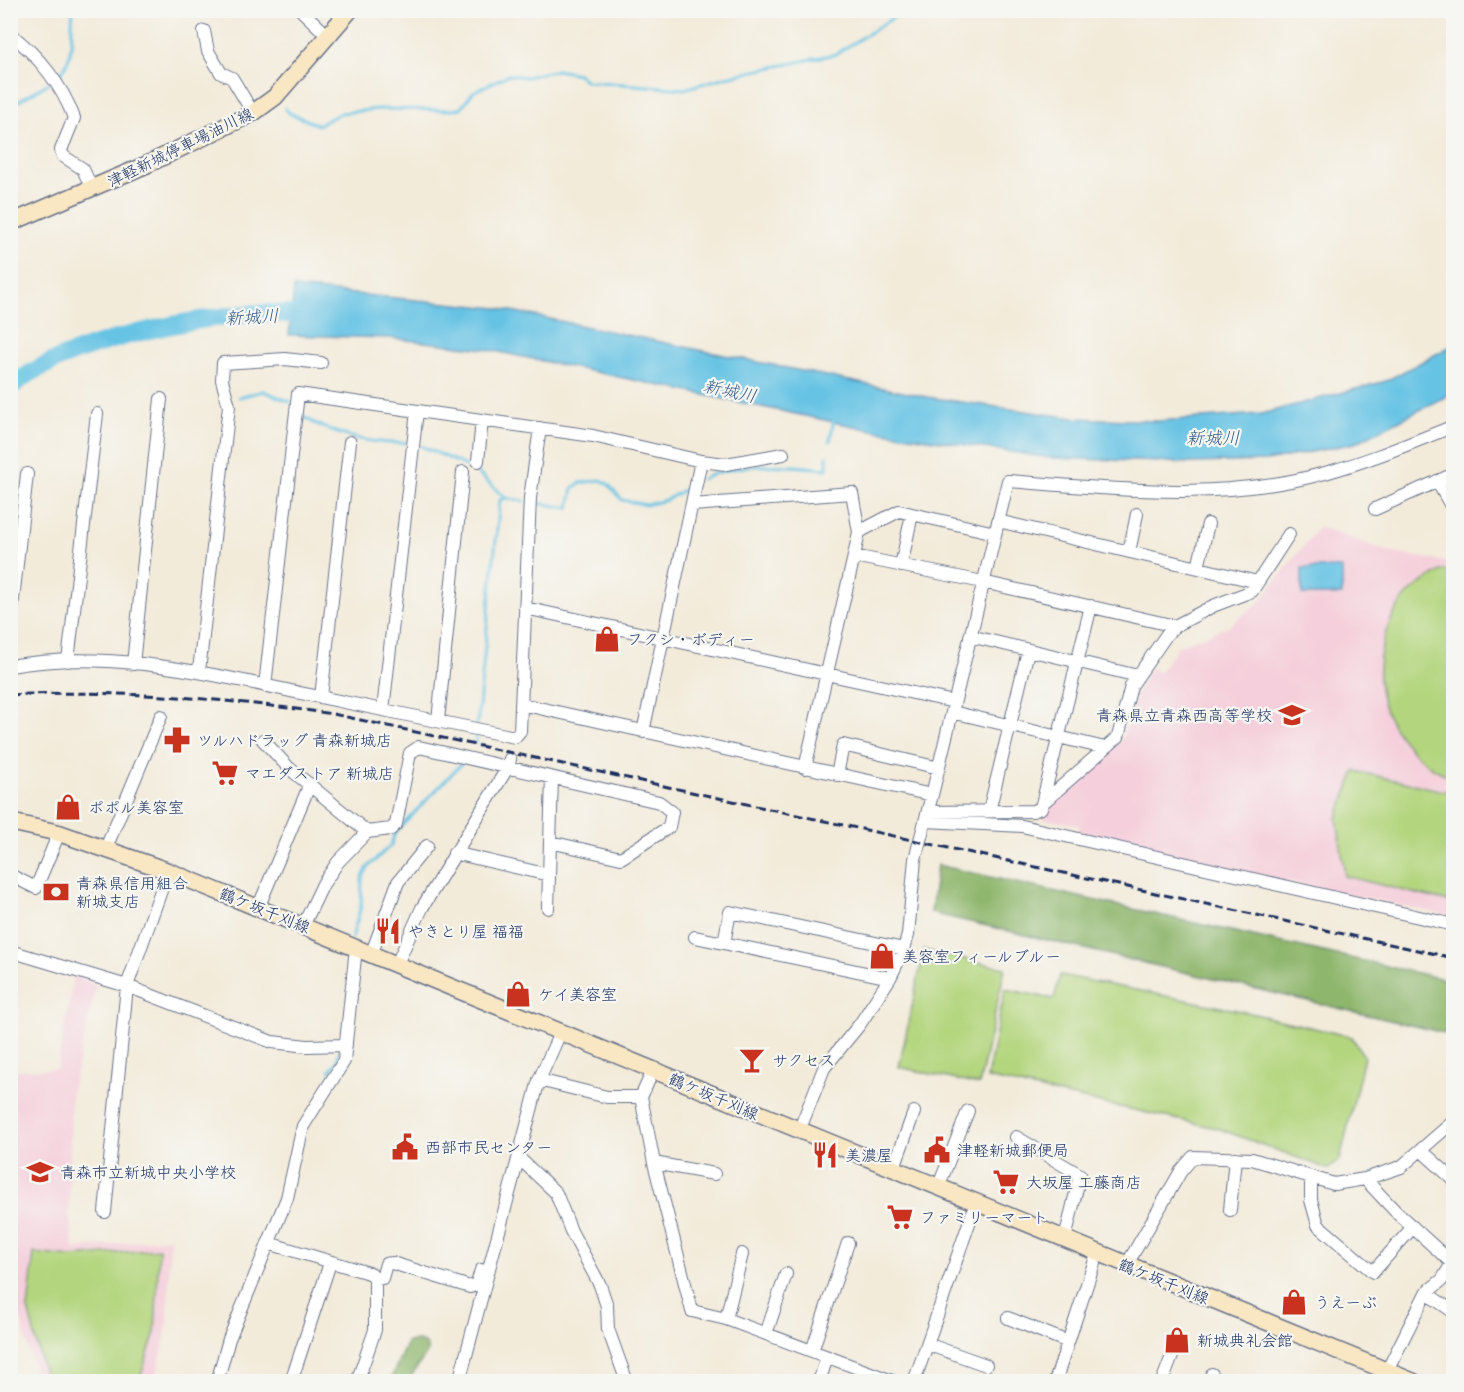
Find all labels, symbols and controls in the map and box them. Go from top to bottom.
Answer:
street label: 津軽新城停車場油川線 [103,102,257,192]
water label: 新城川 [224,303,280,330]
water label: 新城川 [701,373,759,408]
water label: 新城川 [1186,425,1240,450]
shop icon: フクシ・ボディー [592,624,622,654]
place label: フクシ・ボディー [627,628,755,650]
school or university icon: 青森県立青森西高等学校 [1277,700,1307,730]
place label: 青森県立青森西高等学校 [1096,704,1272,726]
pharmacy icon: ツルハドラッグ 青森新城店 [162,725,192,755]
place label: ツルハドラッグ 青森新城店 [197,729,392,751]
supermarket icon: マエダストア 新城店 [210,758,240,788]
place label: マエダストア 新城店 [245,762,394,784]
shop icon: ポポル美容室 [53,792,83,822]
place label: ポポル美容室 [88,796,184,818]
place label: 青森県信用組合 新城支店 [76,872,188,912]
bank icon: 青森県信用組合 新城支店 [41,877,71,907]
street label: 鶴ケ坂千刈線 [216,882,314,938]
restaurant icon: やきとり屋 福福 [373,916,403,946]
place label: やきとり屋 福福 [408,920,524,942]
shop icon: 美容室フィールブルー [867,941,897,971]
place label: 美容室フィールブルー [902,945,1061,967]
shop icon: ケイ美容室 [503,979,533,1009]
place label: ケイ美容室 [538,983,617,1005]
bar icon: サクセス [737,1045,767,1075]
place label: サクセス [772,1049,835,1071]
street label: 鶴ケ坂千刈線 [666,1067,762,1125]
public building icon: 西部市民センター [390,1132,420,1162]
public building icon: 津軽新城郵便局 [922,1135,952,1165]
place label: 西部市民センター [425,1136,552,1158]
place label: 津軽新城郵便局 [957,1139,1069,1161]
restaurant icon: 美濃屋 [810,1140,840,1170]
place label: 美濃屋 [845,1144,893,1166]
school or university icon: 青森市立新城中央小学校 [25,1157,55,1187]
place label: 青森市立新城中央小学校 [60,1161,236,1183]
supermarket icon: 大坂屋 工藤商店 [991,1167,1021,1197]
place label: 大坂屋 工藤商店 [1026,1171,1142,1193]
supermarket icon: ファミリーマート [885,1202,915,1232]
place label: ファミリーマート [920,1206,1048,1228]
street label: 鶴ケ坂千刈線 [1115,1253,1213,1309]
shop icon: うえーぶ [1279,1287,1309,1317]
place label: うえーぶ [1314,1291,1377,1313]
shop icon: 新城典礼会館 [1162,1325,1192,1355]
place label: 新城典礼会館 [1197,1329,1293,1351]

